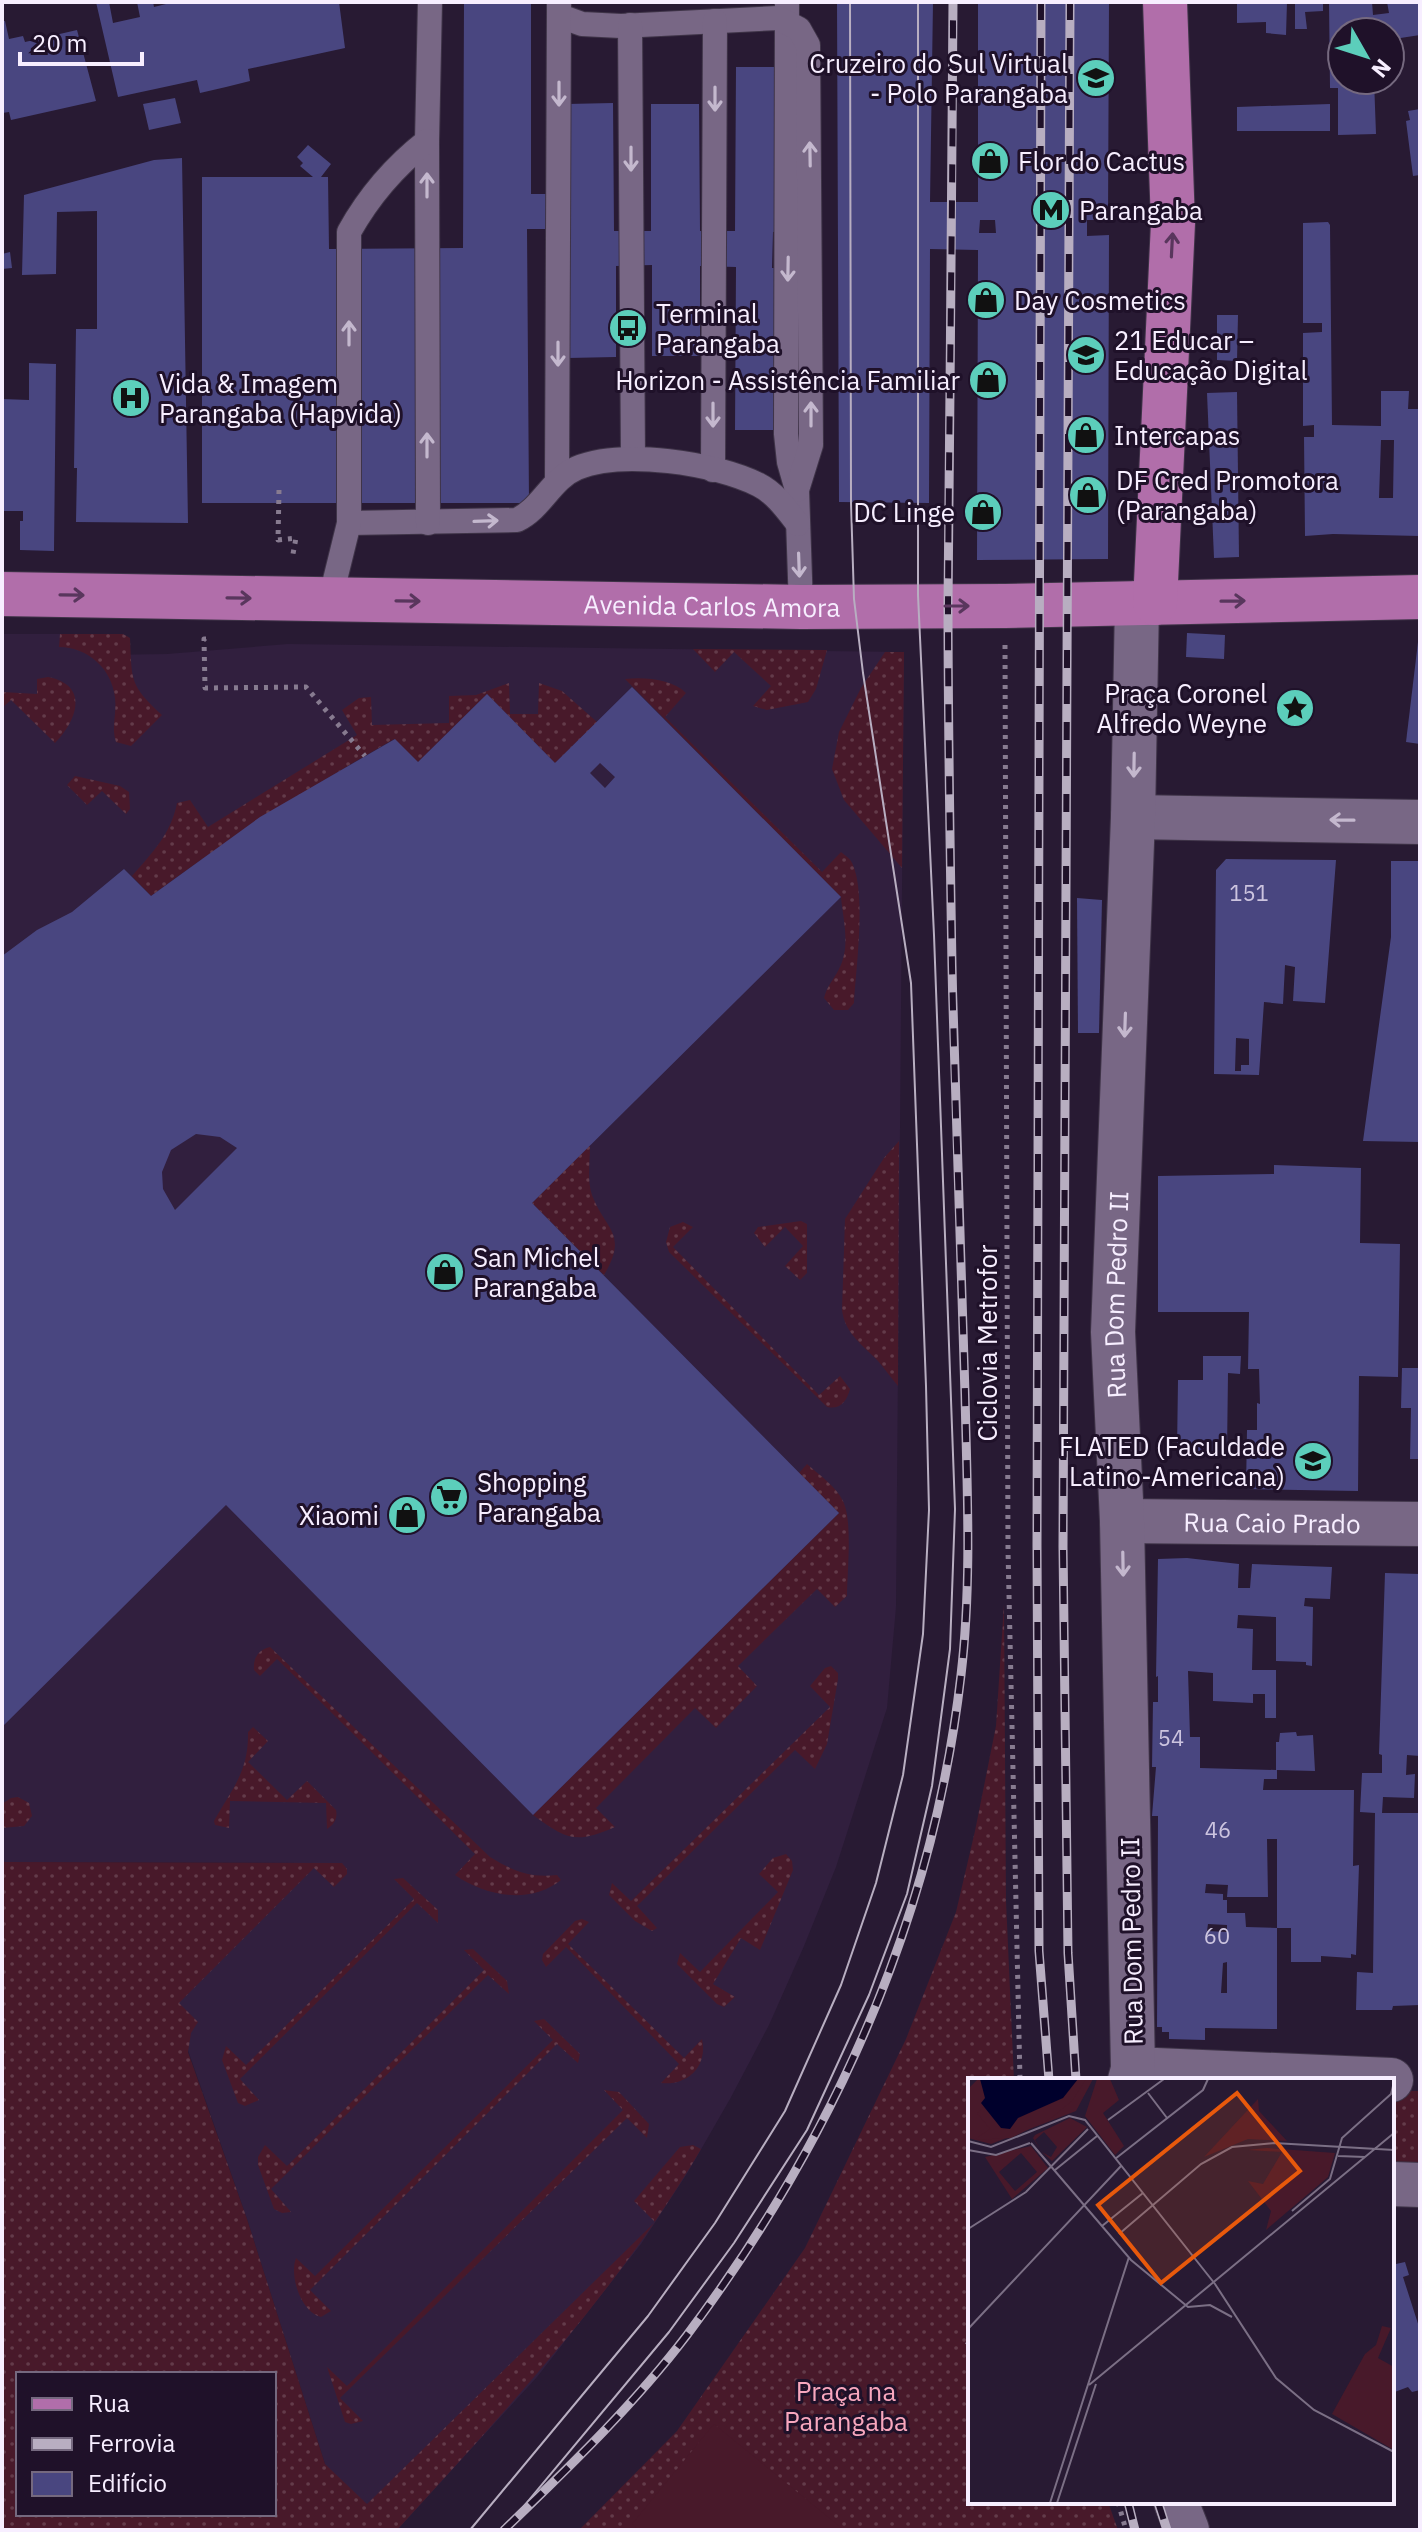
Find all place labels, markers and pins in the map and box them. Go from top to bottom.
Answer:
place label: Cruzeiro do Sul Virtual - Polo Parangaba [809,46,1068,110]
school or university icon: Cruzeiro do Sul Virtual - Polo Parangaba [1075,57,1117,99]
shop icon: Flor do Cactus [969,140,1011,182]
place label: Flor do Cactus [1018,144,1185,178]
metro station icon: Parangaba [1030,189,1072,231]
place label: Parangaba [1079,193,1203,227]
shop icon: Day Cosmetics [965,279,1007,321]
place label: Day Cosmetics [1014,283,1186,317]
place label: Terminal Parangaba [656,296,780,360]
bus stop icon: Terminal Parangaba [607,307,649,349]
place label: 21 Educar – Educação Digital [1114,323,1308,387]
school or university icon: 21 Educar – Educação Digital [1065,334,1107,376]
shop icon: Horizon - Assistência Familiar [967,359,1009,401]
place label: Horizon - Assistência Familiar [615,363,960,397]
place label: Vida & Imagem Parangaba (Hapvida) [159,366,402,430]
hospital icon: Vida & Imagem Parangaba (Hapvida) [110,377,152,419]
shop icon: Intercapas [1065,414,1107,456]
place label: Intercapas [1114,418,1240,452]
place label: DF Cred Promotora (Parangaba) [1116,463,1339,527]
shop icon: DF Cred Promotora (Parangaba) [1067,474,1109,516]
shop icon: DC Linge [962,491,1004,533]
place label: DC Linge [853,495,955,529]
place label: Praça Coronel Alfredo Weyne [1096,676,1267,740]
place icon: Praça Coronel Alfredo Weyne [1274,687,1316,729]
place label: San Michel Parangaba [473,1240,600,1304]
shop icon: San Michel Parangaba [424,1251,466,1293]
place label: FLATED (Faculdade Latino-Americana) [1059,1429,1285,1493]
school or university icon: FLATED (Faculdade Latino-Americana) [1292,1440,1334,1482]
place label: Shopping Parangaba [477,1465,601,1529]
supermarket icon: Shopping Parangaba [428,1476,470,1518]
shop icon: Xiaomi [386,1494,428,1536]
place label: Xiaomi [299,1498,379,1532]

